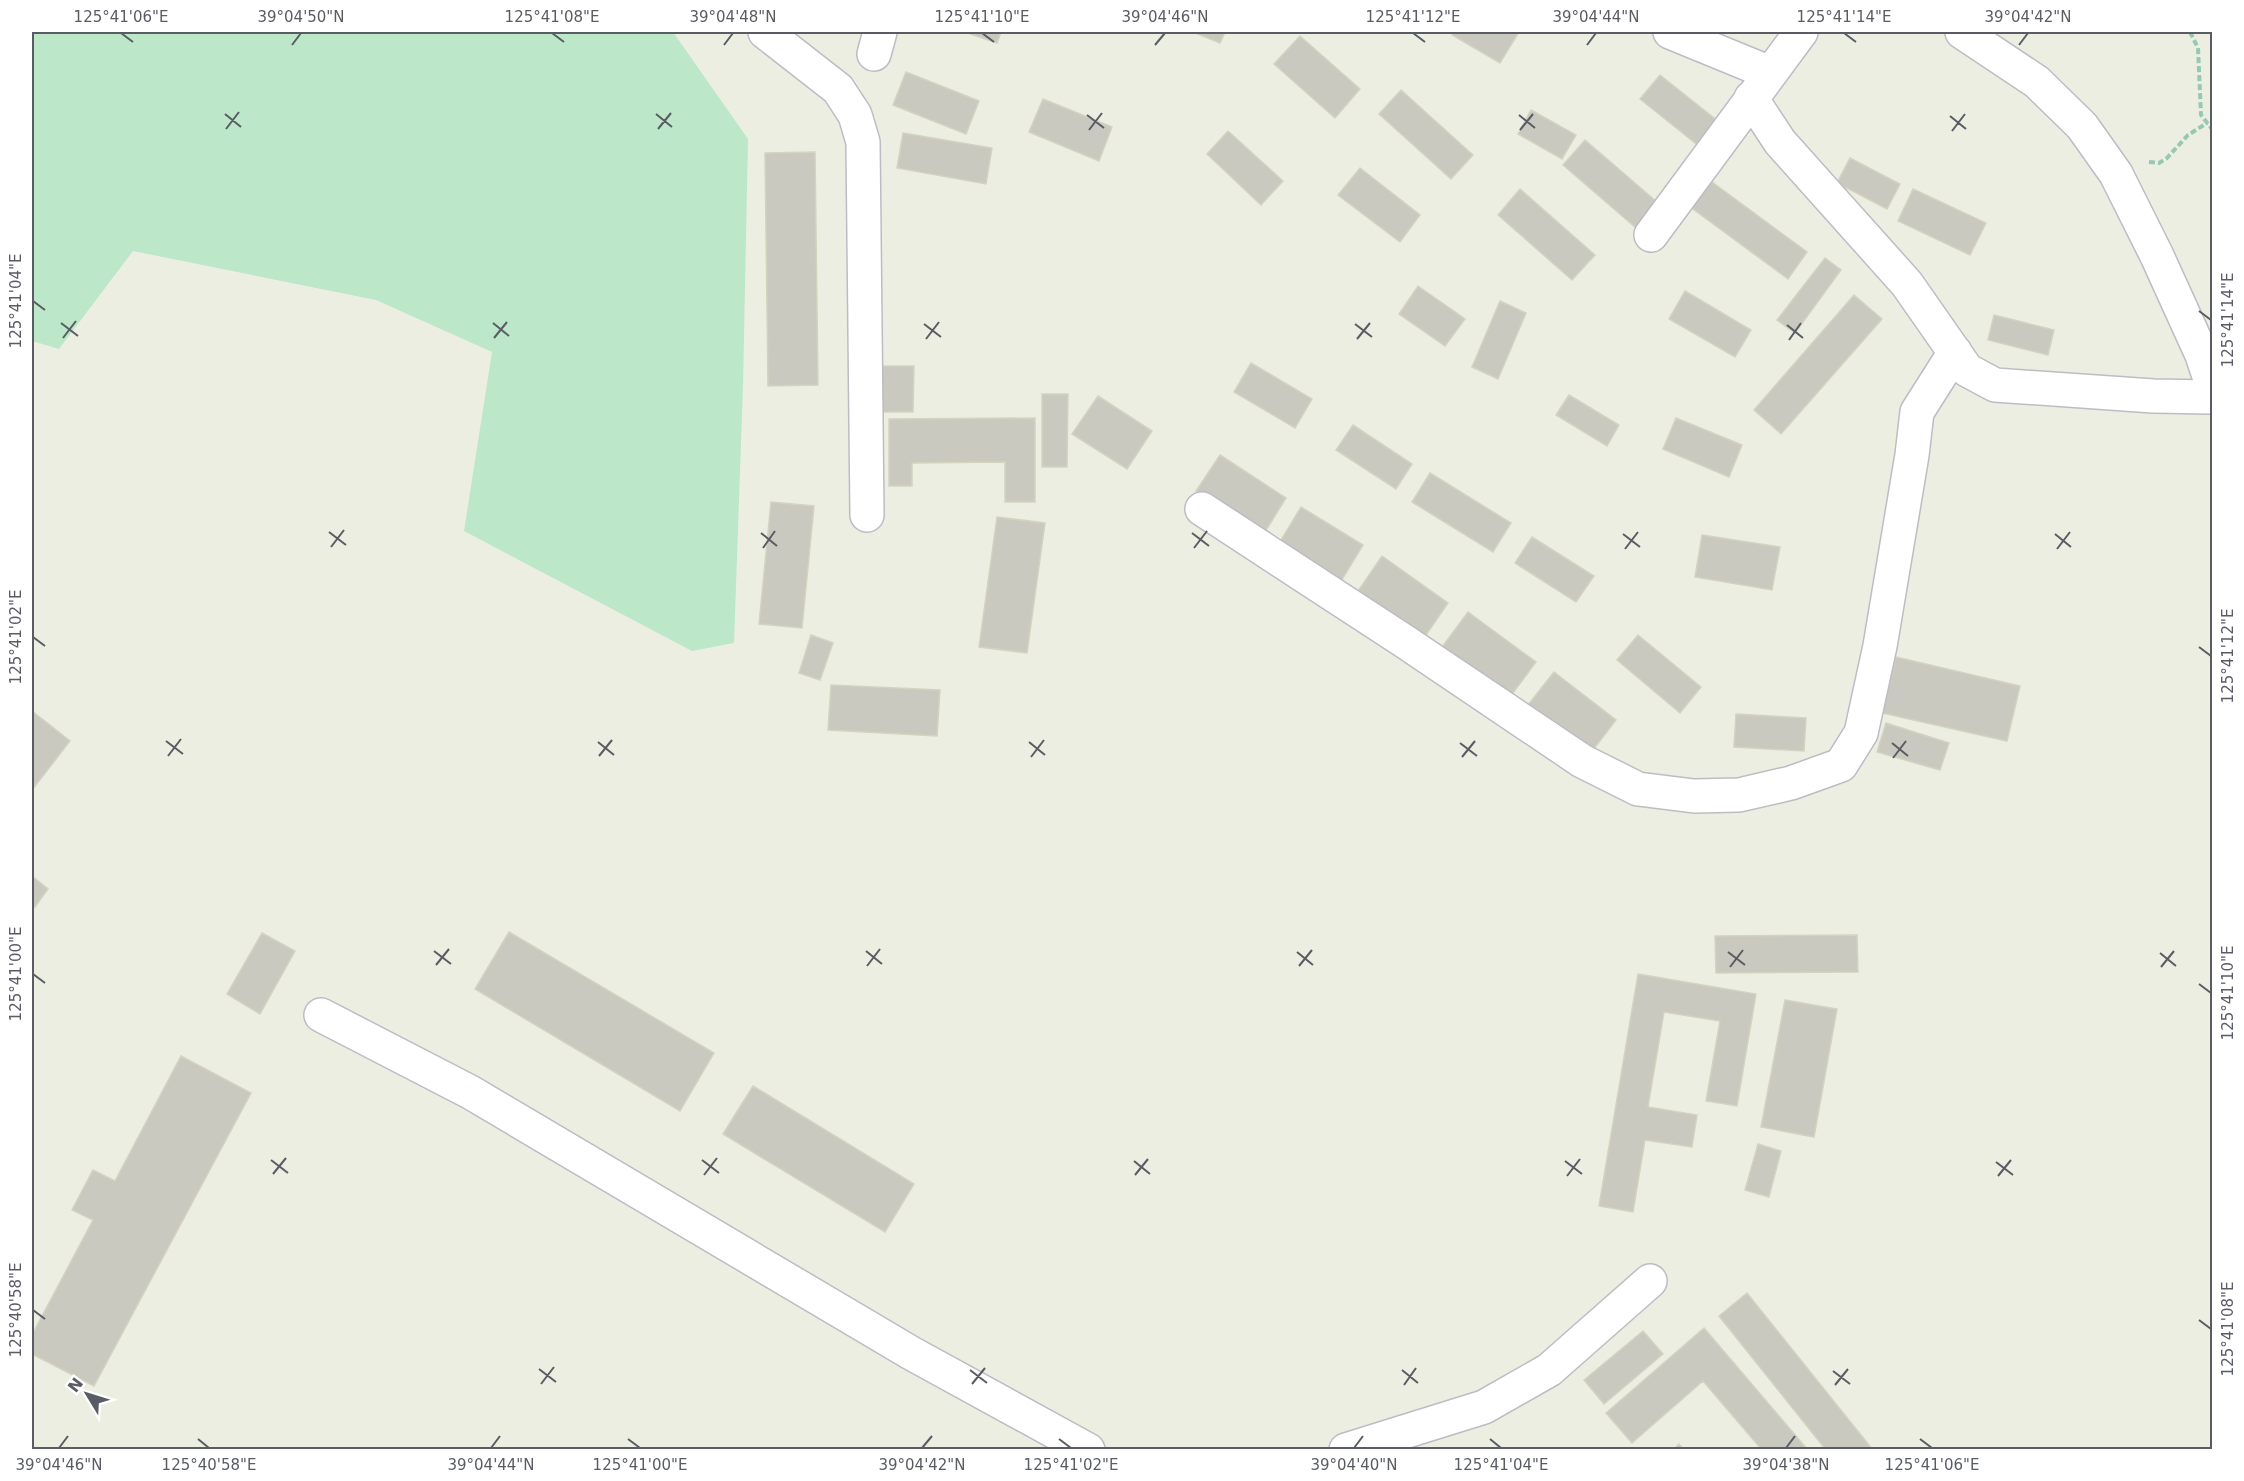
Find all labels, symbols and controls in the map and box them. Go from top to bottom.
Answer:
text: 125°41'06"E [74,8,168,26]
text: 39°04'50"N [257,8,345,26]
text: 125°41'08"E [505,8,599,26]
text: 39°04'48"N [689,8,777,26]
text: 125°41'10"E [935,8,1029,26]
text: 39°04'46"N [1121,8,1209,26]
text: 125°41'12"E [1366,8,1460,26]
text: 39°04'44"N [1552,8,1640,26]
text: 125°41'14"E [1797,8,1891,26]
text: 39°04'42"N [1984,8,2072,26]
text: 125°41'04"E [7,254,25,348]
text: 125°41'14"E [2219,273,2237,367]
text: 125°41'02"E [7,590,25,684]
text: 125°41'12"E [2219,609,2237,703]
text: 125°41'00"E [7,927,25,1021]
text: 125°41'10"E [2219,946,2237,1040]
text: 125°40'58"E [7,1263,25,1357]
text: 125°41'08"E [2219,1282,2237,1376]
north arrow [57,1364,117,1424]
text: N [64,1374,87,1396]
text: 39°04'46"N [15,1456,103,1474]
text: 125°40'58"E [162,1456,256,1474]
text: 39°04'44"N [447,1456,535,1474]
text: 125°41'00"E [593,1456,687,1474]
text: 39°04'42"N [878,1456,966,1474]
text: 125°41'02"E [1024,1456,1118,1474]
text: 39°04'40"N [1310,1456,1398,1474]
text: 125°41'04"E [1454,1456,1548,1474]
text: 39°04'38"N [1742,1456,1830,1474]
text: 125°41'06"E [1885,1456,1979,1474]

